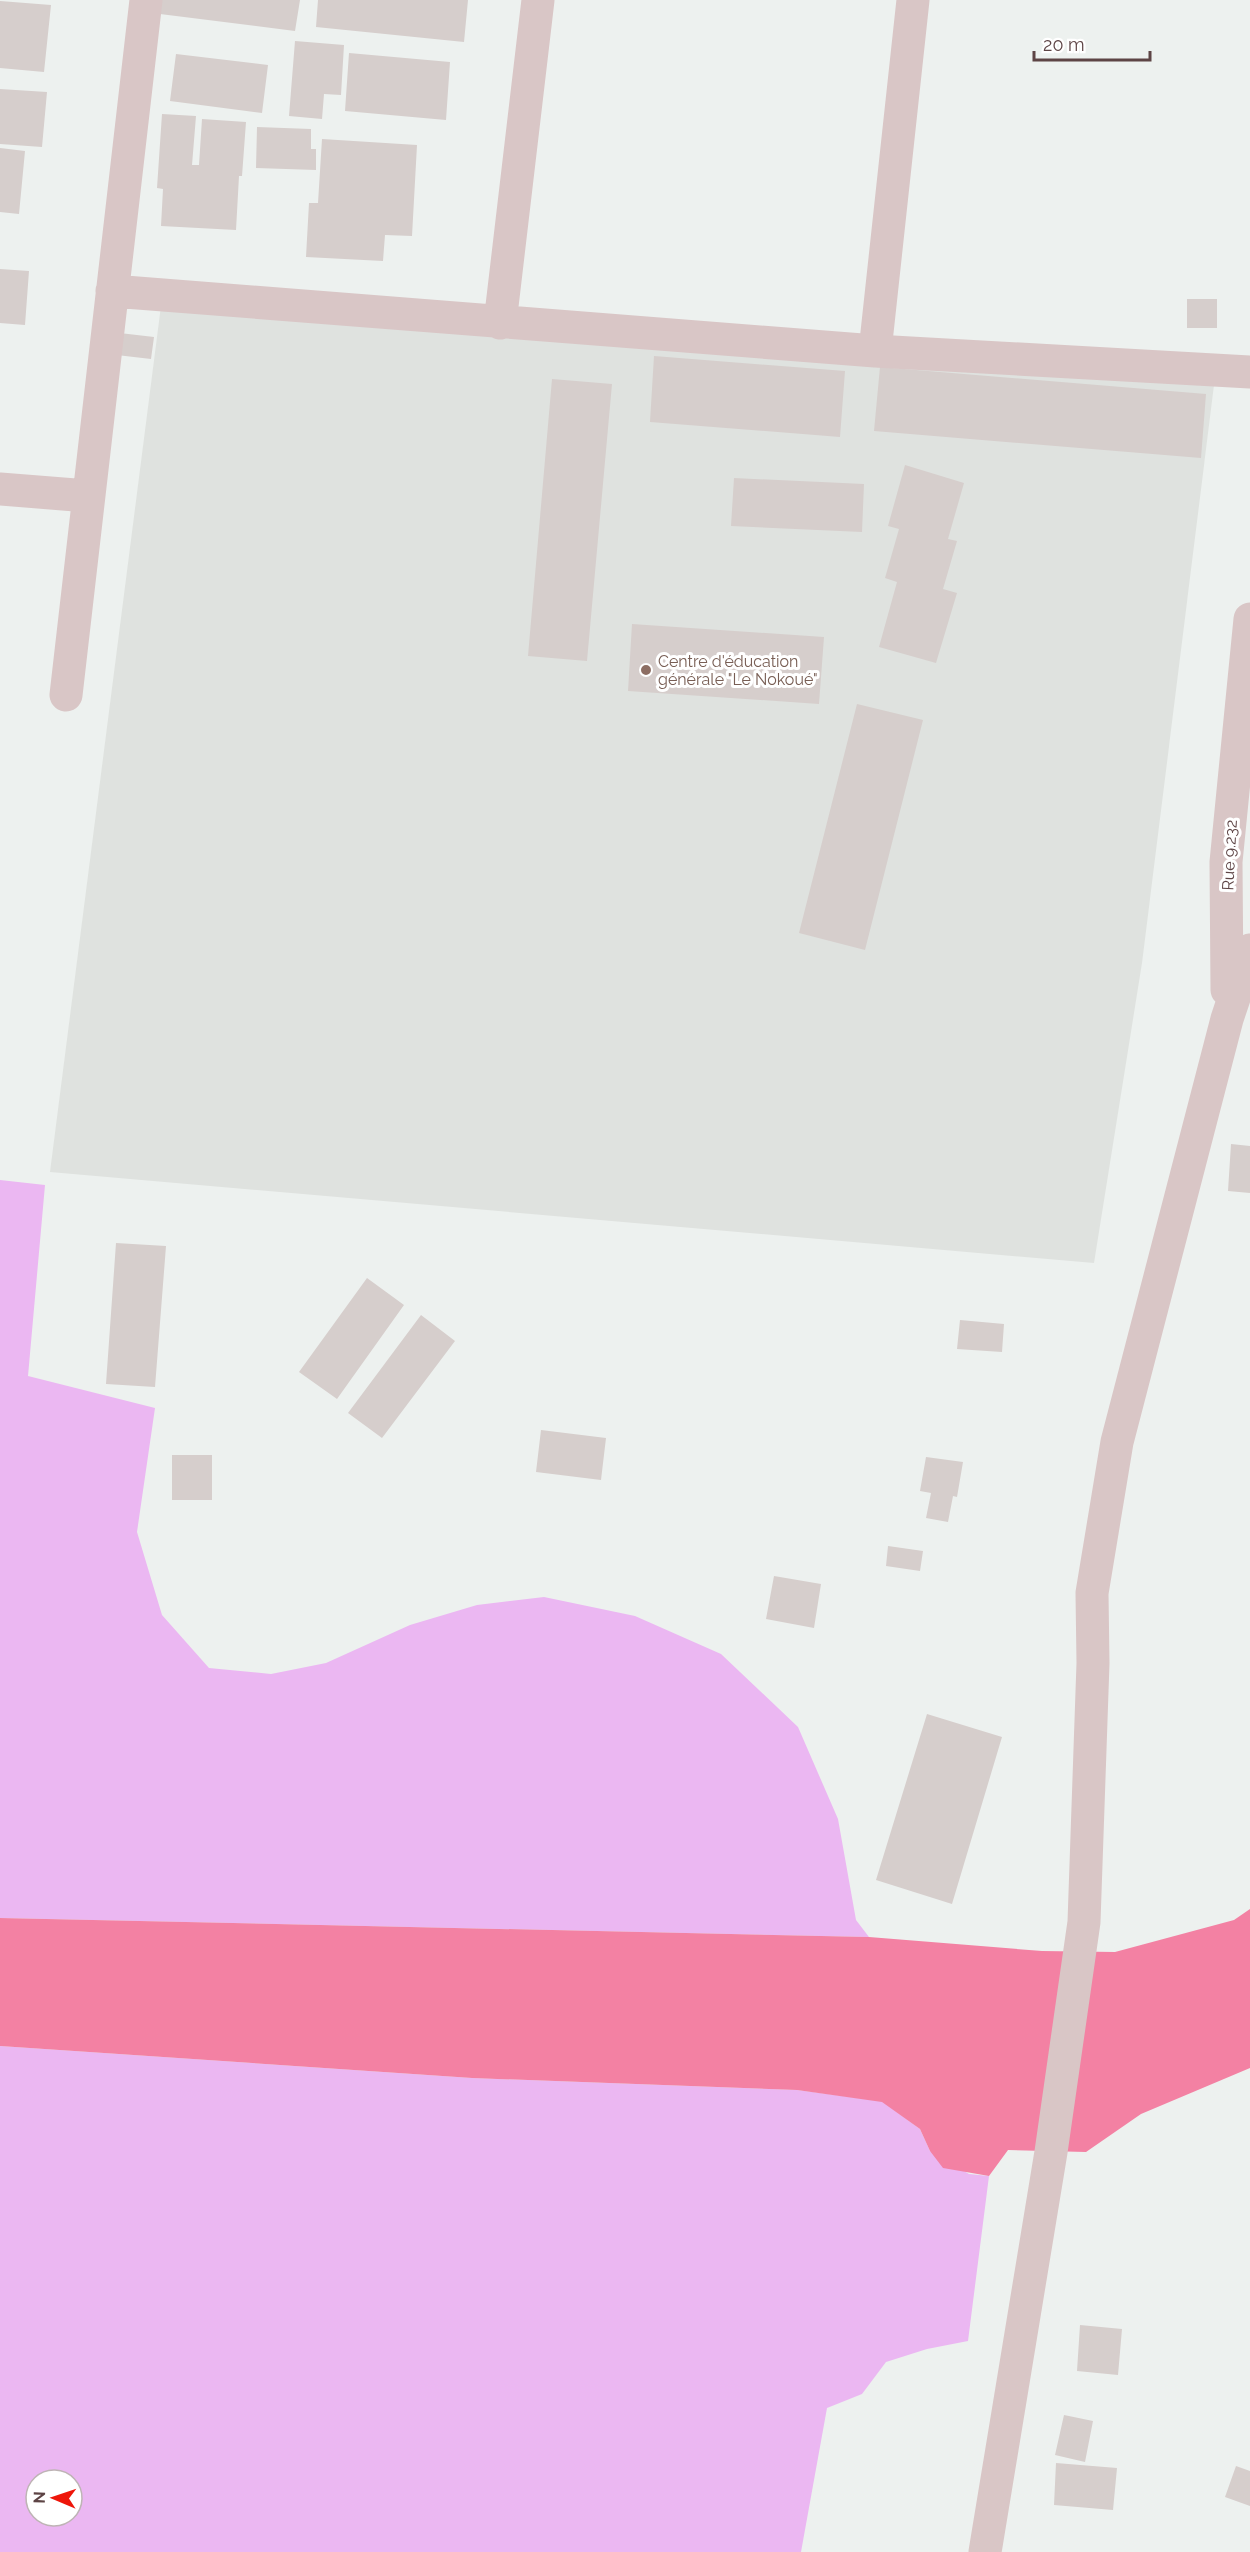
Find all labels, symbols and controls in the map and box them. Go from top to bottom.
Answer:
scale bar [1034,24,1150,62]
text: 20 m [1043,34,1085,55]
place label: Centre d'éducation générale "Le Nokoué" [658,652,818,689]
marker: Centre d'éducation générale "Le Nokoué" [639,663,653,677]
street label: Rue 9.232 [1218,819,1241,891]
north arrow [24,2468,84,2528]
text: N [30,2491,49,2504]

